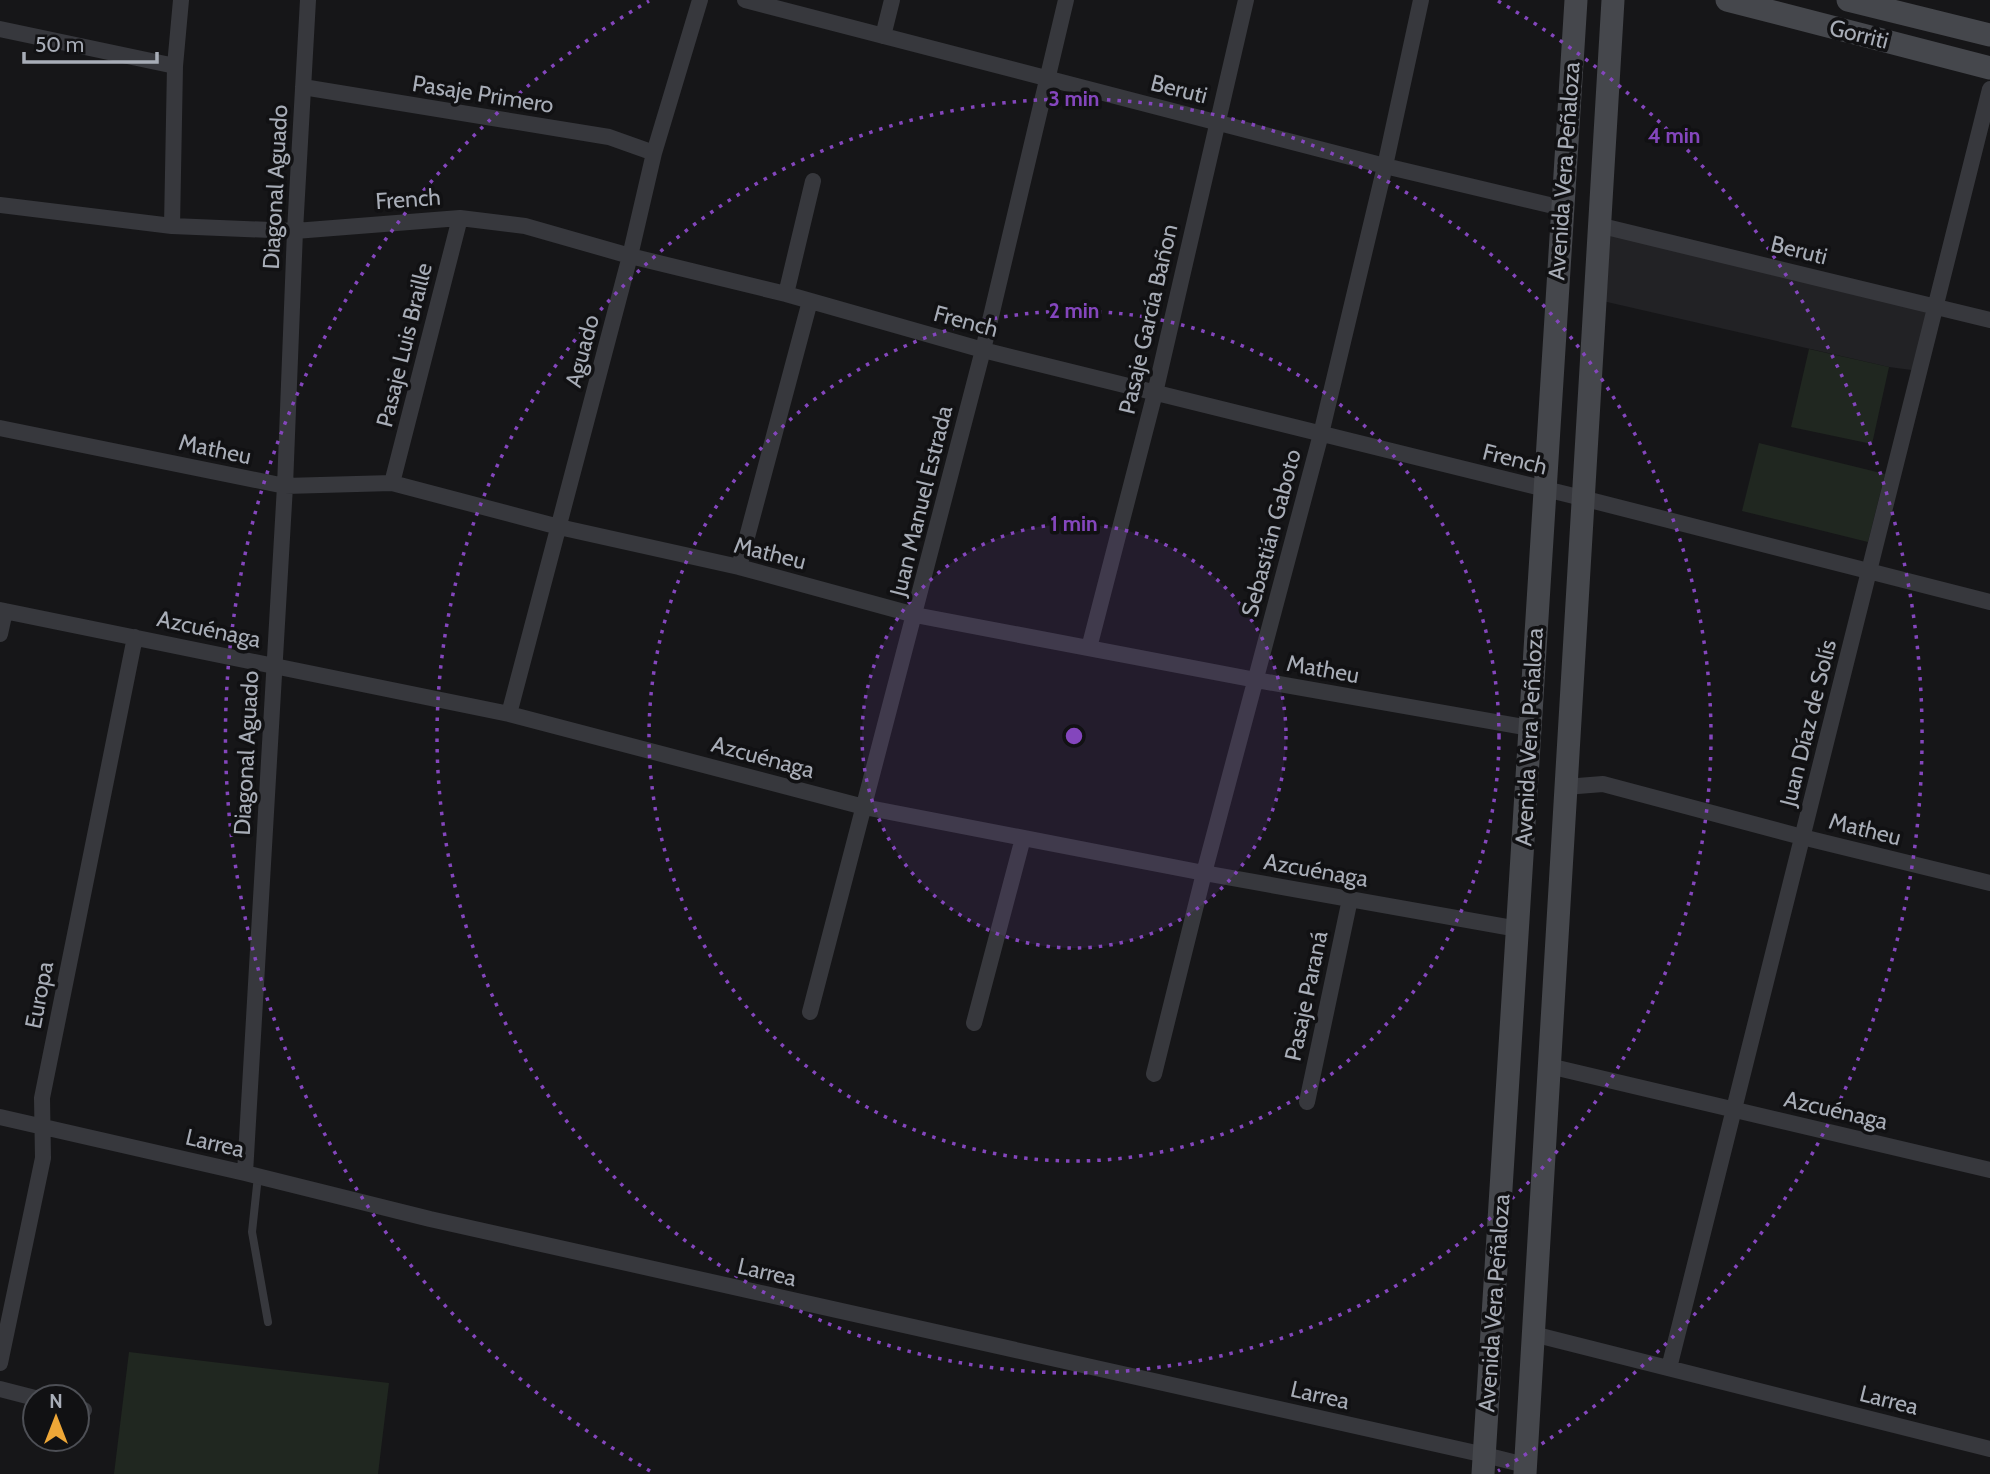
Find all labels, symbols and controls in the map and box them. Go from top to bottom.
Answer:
street label: Gorriti [1826,13,1892,55]
scale bar [24,21,158,65]
text: 50 m [35,32,84,57]
street label: Avenida Vera Peñaloza [1542,61,1586,281]
street label: Beruti [1148,68,1210,110]
street label: Pasaje Primero [410,69,556,119]
text: 3 min [1049,86,1099,111]
street label: Diagonal Aguado [257,104,293,270]
text: 4 min [1648,123,1700,148]
street label: French [374,183,442,215]
street label: Pasaje García Bañon [1112,221,1184,417]
street label: Beruti [1768,229,1830,271]
street label: Pasaje Luis Braille [370,260,438,430]
text: 2 min [1049,298,1099,323]
street label: French [931,299,1001,343]
street label: Aguado [559,312,605,390]
street label: Juan Manuel Estrada [884,403,958,600]
street label: Matheu [176,428,254,470]
street label: French [1480,437,1550,481]
street label: Sebastián Gaboto [1235,446,1307,620]
text: 1 min [1050,511,1098,536]
street label: Matheu [731,531,809,575]
street label: Azcuénaga [155,604,263,654]
street label: Avenida Vera Peñaloza [1509,627,1549,847]
street label: Juan Díaz de Solís [1774,637,1842,810]
street label: Matheu [1284,649,1362,689]
street label: Diagonal Aguado [228,670,264,836]
centre of rings [1062,724,1086,748]
street label: Azcuénaga [708,730,818,784]
street label: Matheu [1826,807,1904,851]
street label: Azcuénaga [1262,847,1370,893]
street label: Pasaje Paraná [1279,928,1333,1064]
street label: Europa [19,959,59,1031]
street label: Azcuénaga [1781,1085,1891,1135]
street label: Larrea [183,1123,247,1163]
street label: Avenida Vera Peñaloza [1472,1193,1516,1413]
street label: Larrea [735,1252,799,1292]
street label: Larrea [1288,1375,1352,1415]
street label: Larrea [1857,1379,1921,1421]
north arrow [21,1383,91,1453]
text: N [49,1390,63,1413]

